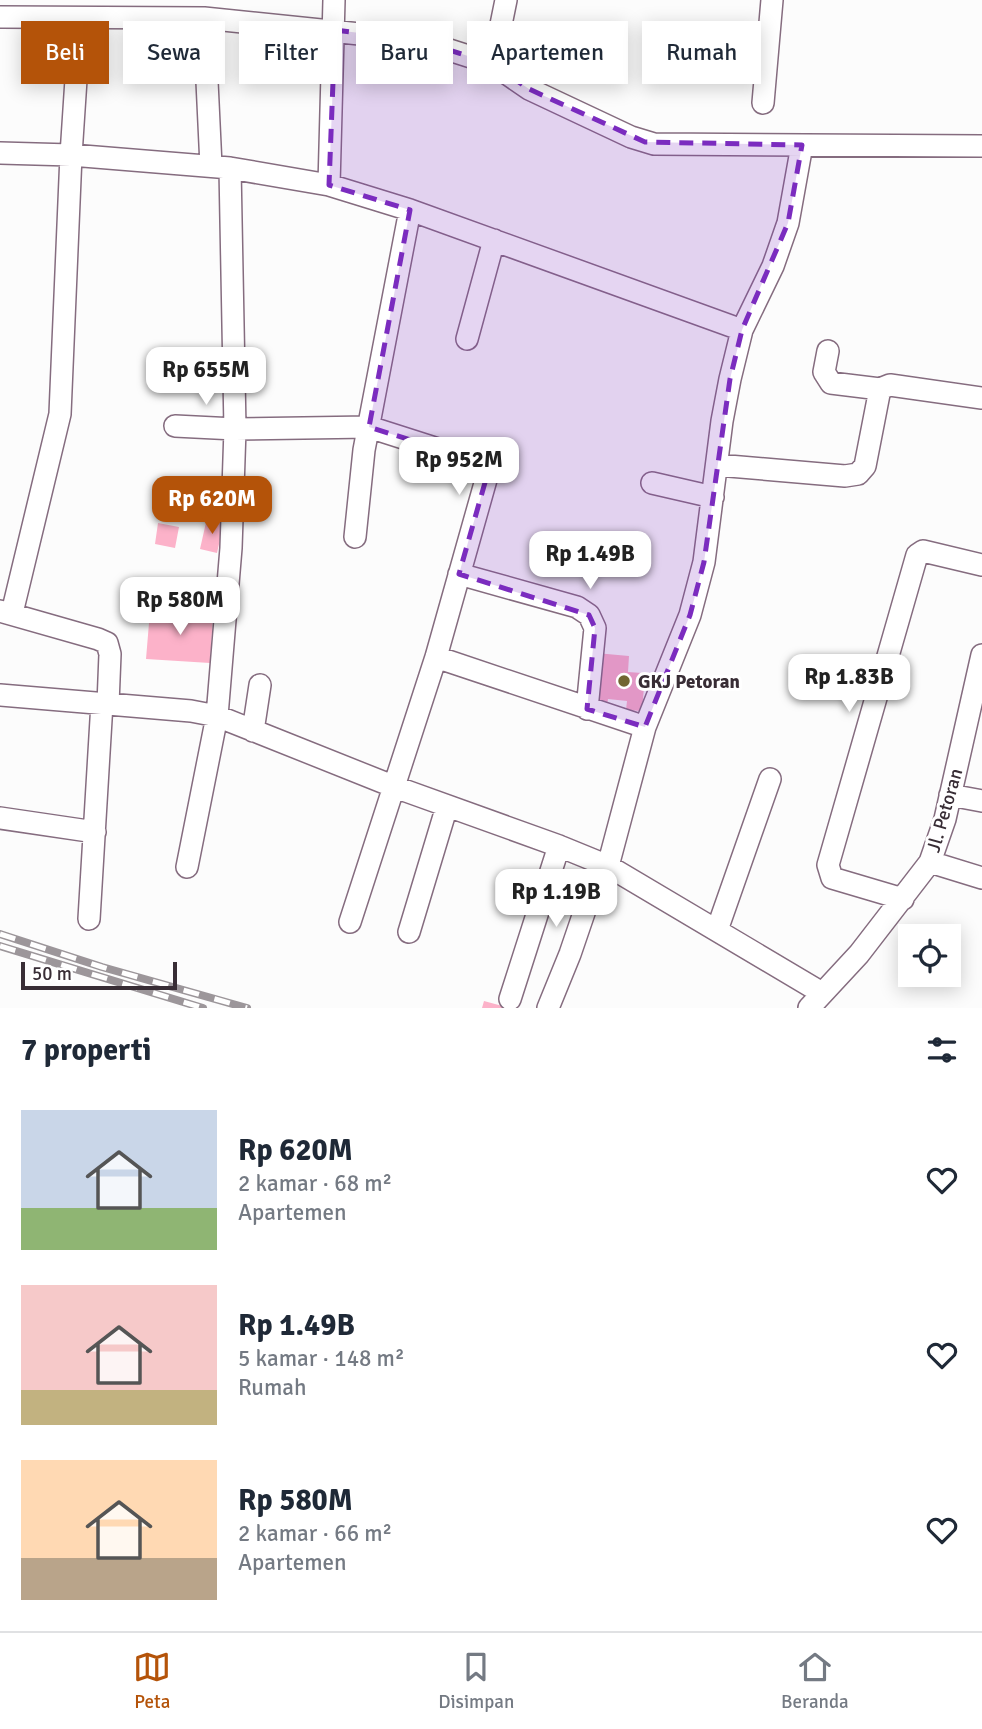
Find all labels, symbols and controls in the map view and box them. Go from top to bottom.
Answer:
chip: Beli [21,21,109,84]
chip: Sewa [123,21,225,84]
chip: Filter [239,21,342,84]
chip: Baru [356,21,453,84]
chip: Apartemen [467,21,628,84]
chip: Rumah [642,21,761,84]
pin: Rp 655M [141,348,271,407]
text: Rp 655M [162,355,250,384]
pin: Rp 952M [394,438,524,497]
text: Rp 952M [415,445,503,474]
pin: Rp 620M [147,476,277,536]
text: Rp 620M [168,484,256,513]
pin: Rp 1.49B [518,532,662,591]
text: Rp 1.49B [545,539,635,568]
pin: Rp 580M [115,578,245,637]
text: Rp 580M [136,585,224,614]
pin: Rp 1.83B [777,654,921,714]
text: Rp 1.83B [804,662,894,691]
place label: GKJ Petoran [638,670,740,694]
marker: GKJ Petoran [616,673,632,689]
street label: Jl. Petoran [922,766,968,855]
pin: Rp 1.19B [484,870,628,929]
text: Rp 1.19B [511,877,601,906]
map controls [898,924,961,987]
button: locate [898,924,961,987]
scale bar [21,959,177,991]
text: 50 m [32,962,72,986]
icon: filters [923,1031,961,1069]
text: 7 properti [21,1032,151,1069]
text: Rp 620M [238,1132,353,1169]
icon: home [77,1138,161,1222]
icon: heart [923,1161,961,1199]
text: 2 kamar · 68 m² [238,1169,392,1198]
text: Apartemen [238,1198,347,1227]
text: Rp 1.49B [238,1307,355,1344]
icon: home [77,1313,161,1397]
icon: heart [923,1336,961,1374]
text: 5 kamar · 148 m² [238,1344,405,1373]
text: Rumah [238,1373,306,1402]
text: Rp 580M [238,1482,353,1519]
icon: home [77,1488,161,1572]
icon: heart [923,1511,961,1549]
text: 2 kamar · 66 m² [238,1519,392,1548]
text: Apartemen [238,1548,347,1577]
tab: Peta [133,1648,171,1714]
tab: Disimpan [438,1648,514,1714]
tab: Beranda [781,1648,849,1714]

